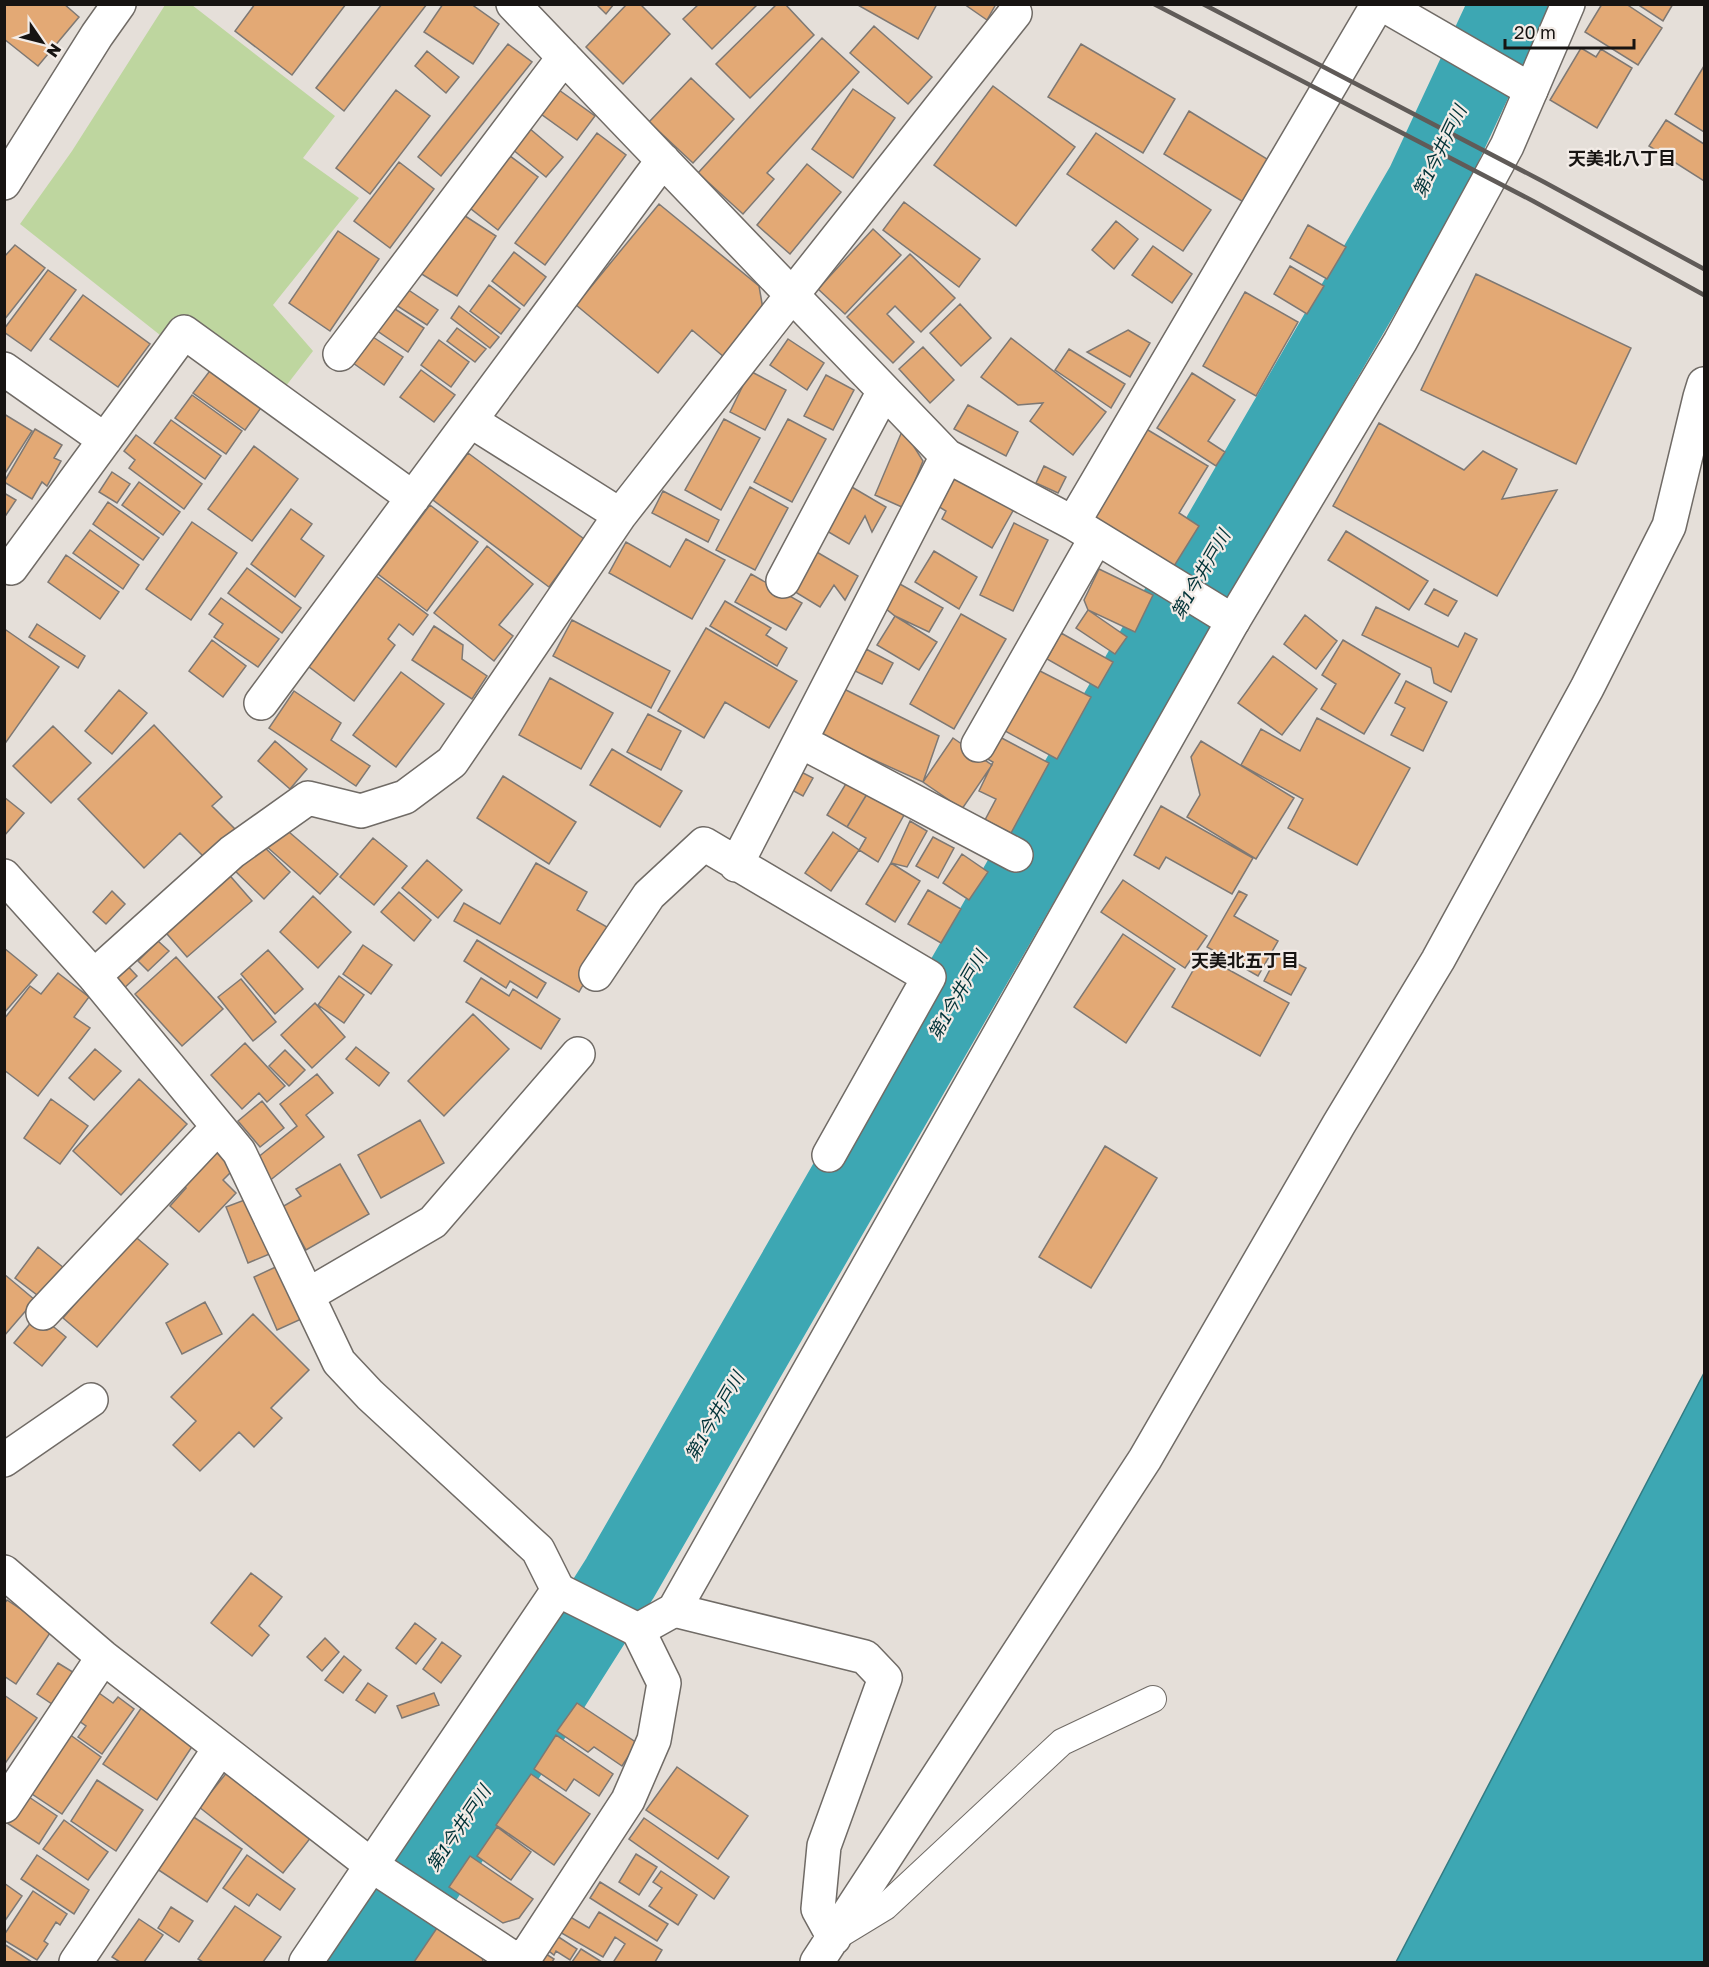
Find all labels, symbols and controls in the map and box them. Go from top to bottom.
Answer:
north arrow [12,12,72,72]
scale bar [1505,12,1634,50]
text: 20 m [1514,21,1556,43]
text: N [43,40,66,61]
water label: 第1今井戸川 [1407,100,1471,200]
district label: 天美北八丁目 [1568,147,1676,169]
water label: 第1今井戸川 [1166,524,1235,622]
water label: 第1今井戸川 [923,945,992,1043]
district label: 天美北五丁目 [1191,949,1299,971]
water label: 第1今井戸川 [680,1366,749,1464]
water label: 第1今井戸川 [421,1779,496,1875]

